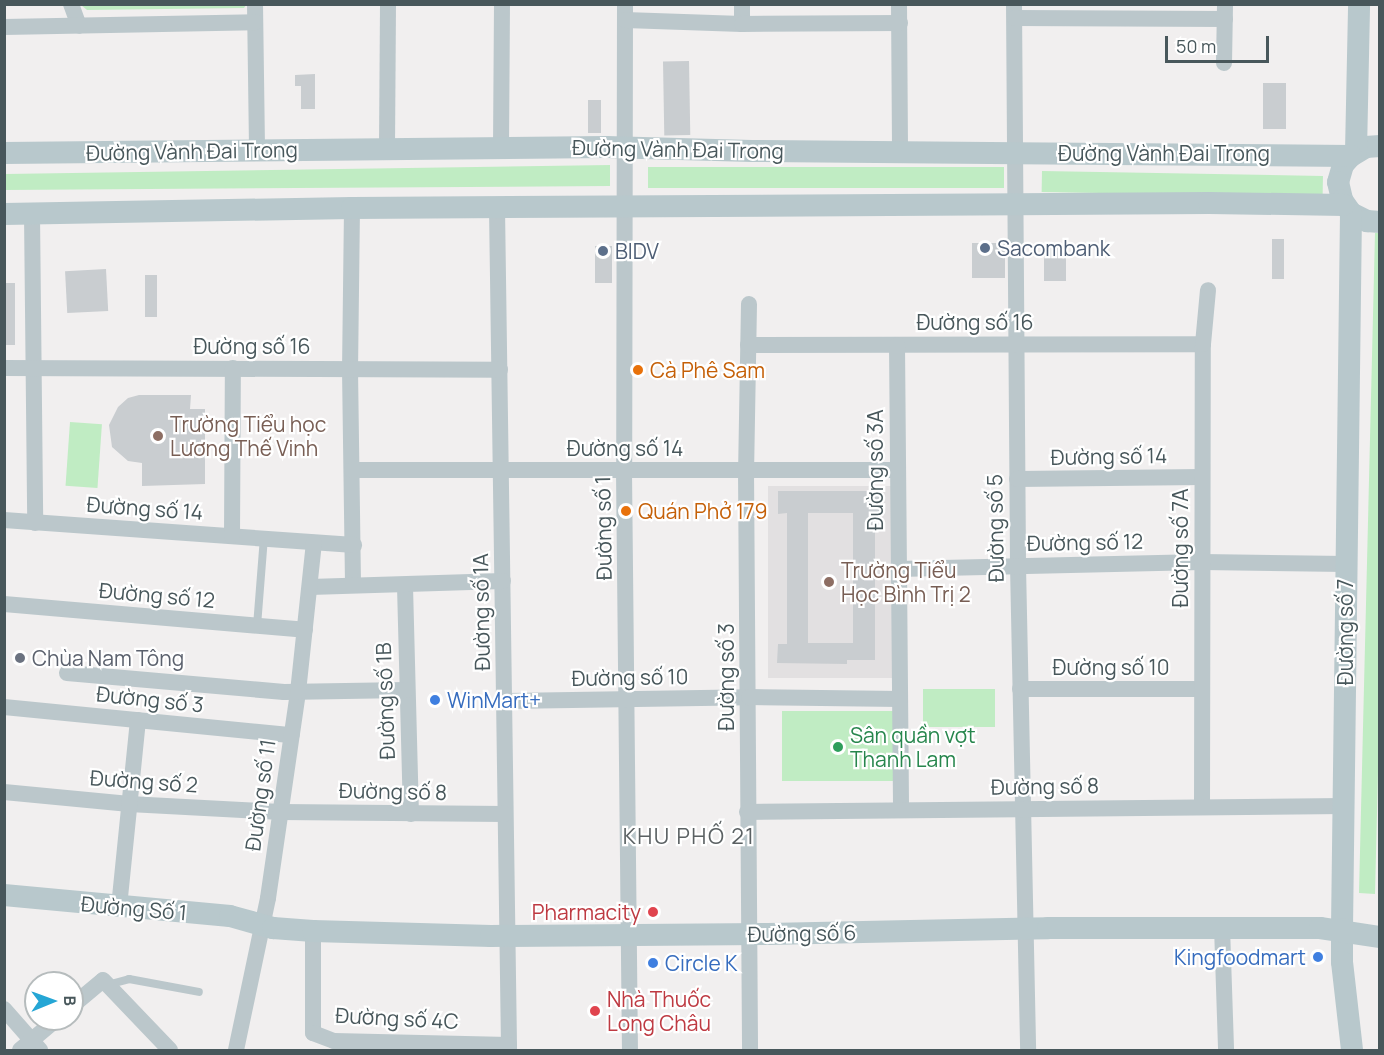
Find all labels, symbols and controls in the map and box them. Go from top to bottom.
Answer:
scale bar [1168,24,1272,62]
text: 50 m [1176,34,1216,58]
street label: Đường Vành Đai Trong [572,135,784,163]
street label: Đường Vành Đai Trong [86,137,298,165]
street label: Đường Vành Đai Trong [1058,140,1270,166]
place label: Sacombank [997,235,1110,261]
place label: BIDV [615,238,659,264]
marker: Sacombank [978,241,992,255]
marker: BIDV [596,244,610,258]
street label: Đường số 16 [916,309,1034,335]
street label: Đường số 16 [193,333,311,359]
place label: Cà Phê Sam [650,357,765,383]
marker: Cà Phê Sam [631,363,645,377]
street label: Đường số 3A [862,410,888,530]
place label: Trường Tiểu học Lương Thế Vinh [170,411,326,461]
marker: Trường Tiểu học Lương Thế Vinh [151,429,165,443]
street label: Đường số 14 [567,435,683,461]
street label: Đường số 14 [1051,442,1167,470]
street label: Đường số 5 [981,474,1009,582]
street label: Đường số 1 [589,476,617,580]
street label: Đường số 7A [1167,489,1193,607]
street label: Đường số 14 [86,491,204,525]
place label: Quán Phở 179 [638,498,768,524]
marker: Quán Phở 179 [619,504,633,518]
street label: Đường số 12 [1027,528,1143,556]
street label: Đường số 1A [467,553,495,671]
place label: Trường Tiểu Học Bình Trị 2 [841,557,971,607]
marker: Trường Tiểu Học Bình Trị 2 [822,575,836,589]
street label: Đường số 12 [98,577,216,613]
street label: Đường số 7 [1332,579,1358,685]
street label: Đường số 3 [713,623,739,731]
street label: Đường số 1B [370,642,400,760]
place label: Chùa Nam Tông [32,645,184,671]
marker: Chùa Nam Tông [13,651,27,665]
street label: Đường số 10 [1053,654,1169,680]
street label: Đường số 10 [571,663,689,691]
street label: Đường số 3 [95,681,205,717]
place label: WinMart+ [447,687,541,713]
marker: WinMart+ [428,693,442,707]
place label: Sân quần vợt Thanh Lam [850,722,976,772]
street label: Đường số 11 [240,738,280,852]
marker: Sân quần vợt Thanh Lam [831,740,845,754]
street label: Đường số 2 [89,765,199,797]
street label: Đường số 8 [991,772,1099,800]
street label: Đường số 8 [339,777,447,805]
district label: KHU PHỐ 21 [623,824,755,850]
street label: Đường Số 1 [80,891,188,925]
place label: Pharmacity [532,899,641,925]
marker: Pharmacity [646,905,660,919]
street label: Đường số 6 [747,919,857,947]
place label: Kingfoodmart [1174,944,1306,970]
place label: Circle K [665,950,737,976]
marker: Kingfoodmart [1311,950,1325,964]
marker: Circle K [646,956,660,970]
north arrow [24,971,84,1031]
place label: Nhà Thuốc Long Châu [607,986,711,1036]
text: B [59,995,81,1006]
street label: Đường số 4C [335,1002,459,1034]
marker: Nhà Thuốc Long Châu [588,1004,602,1018]

